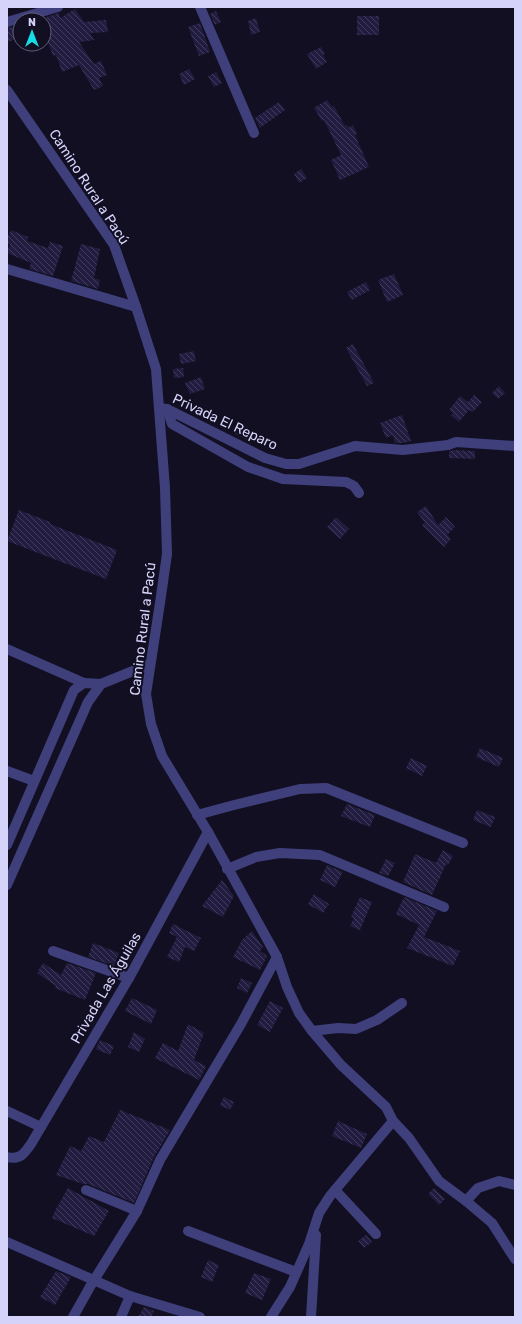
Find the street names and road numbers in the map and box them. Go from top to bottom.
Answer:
street label: Camino Rural a Pacú [45,126,133,248]
street label: Privada El Reparo [170,390,280,454]
street label: Camino Rural a Pacú [126,561,160,697]
street label: Privada Las Águilas [66,929,145,1047]

